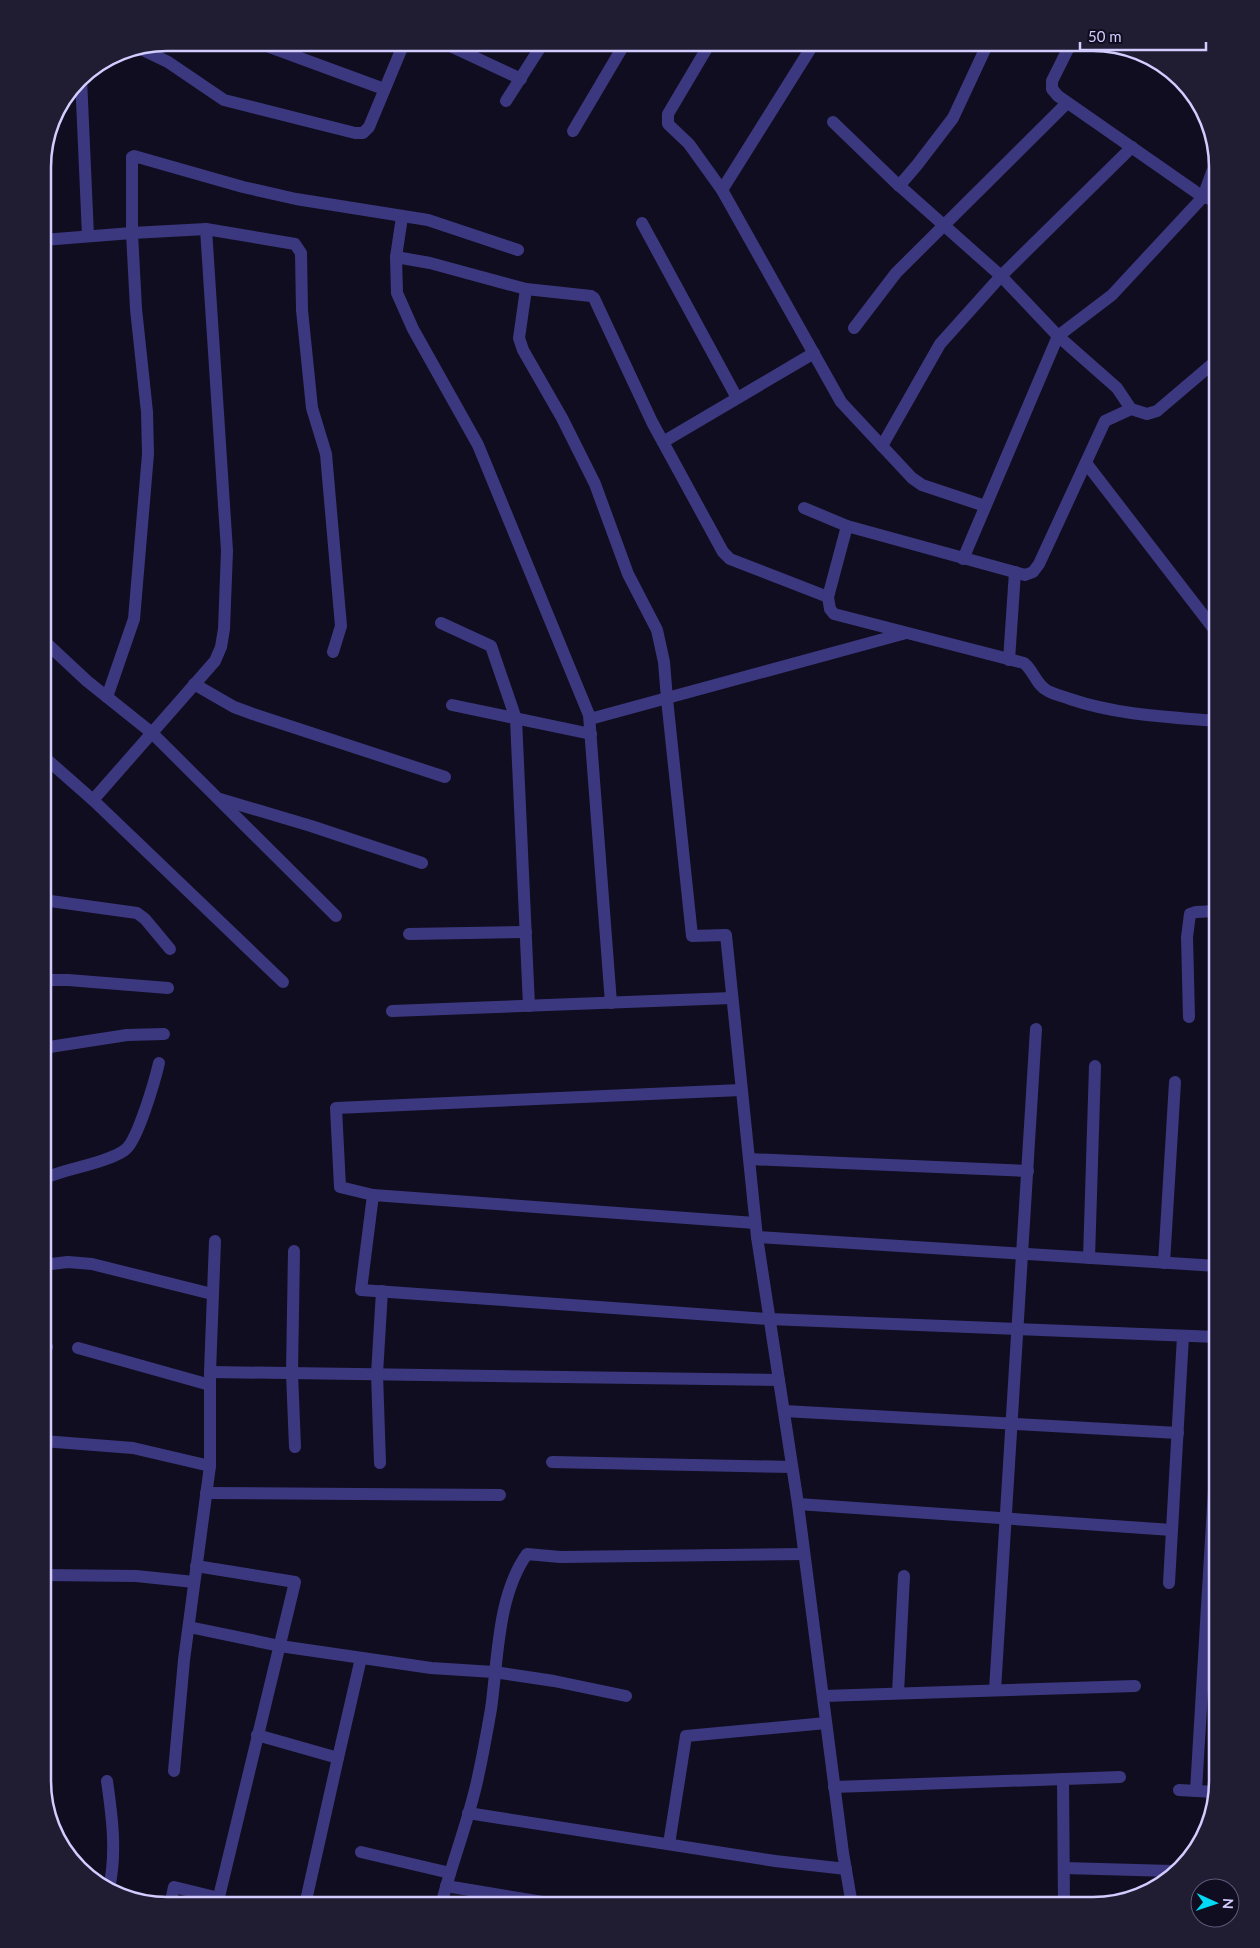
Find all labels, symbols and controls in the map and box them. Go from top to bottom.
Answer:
scale bar [1080,20,1206,52]
text: 50 m [1088,27,1122,45]
north arrow [1190,1878,1240,1928]
text: N [1220,1898,1237,1910]

